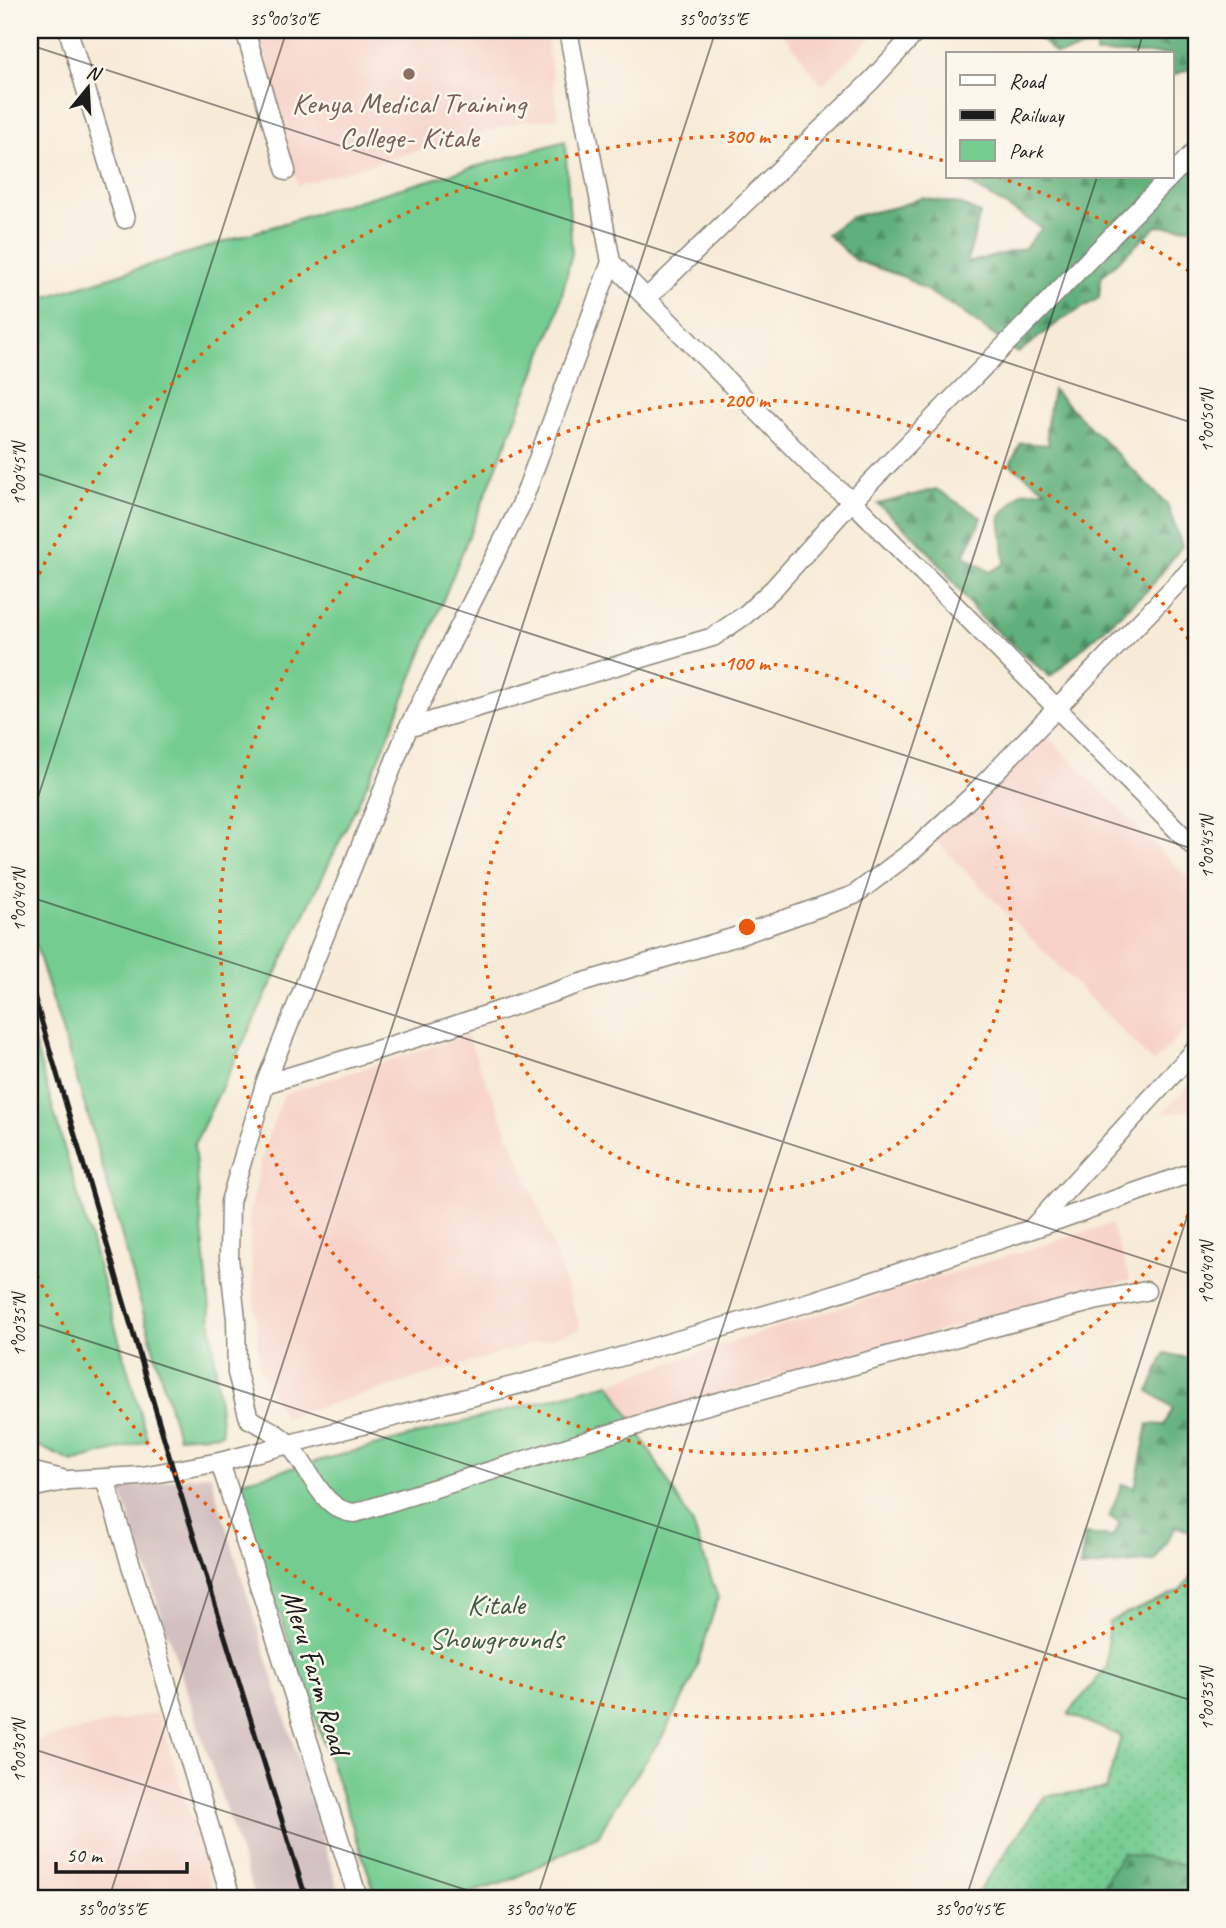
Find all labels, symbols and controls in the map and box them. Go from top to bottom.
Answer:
text: 35°00'30"E [249,8,321,30]
text: 35°00'35"E [678,8,750,30]
north arrow [52,52,122,122]
legend [946,52,1174,178]
text: N [84,60,105,87]
marker: Kenya Medical Training College- Kitale [401,66,417,82]
text: Road [1009,68,1048,94]
place label: Kenya Medical Training College- Kitale [292,84,529,156]
text: Railway [1009,102,1065,128]
text: 300 m [724,123,772,149]
text: Park [1009,138,1044,164]
text: 1°00'50"N [1196,386,1218,452]
text: 200 m [724,387,772,413]
text: 1°00'45"N [8,439,30,505]
text: 100 m [724,650,772,676]
text: 1°00'45"N [1196,812,1218,878]
text: 1°00'40"N [8,865,30,931]
centre of rings [735,915,759,939]
text: 1°00'40"N [1196,1238,1218,1304]
text: 1°00'35"N [8,1290,30,1356]
street label: Meru Farm Road [273,1585,360,1763]
park label: Kitale Showgrounds [429,1585,566,1657]
text: 1°00'35"N [1196,1664,1218,1730]
text: 1°00'30"N [8,1716,30,1782]
scale bar [56,1830,187,1874]
text: 50 m [66,1842,104,1868]
text: 35°00'35"E [77,1898,149,1920]
text: 35°00'40"E [505,1898,577,1920]
text: 35°00'45"E [934,1898,1006,1920]

